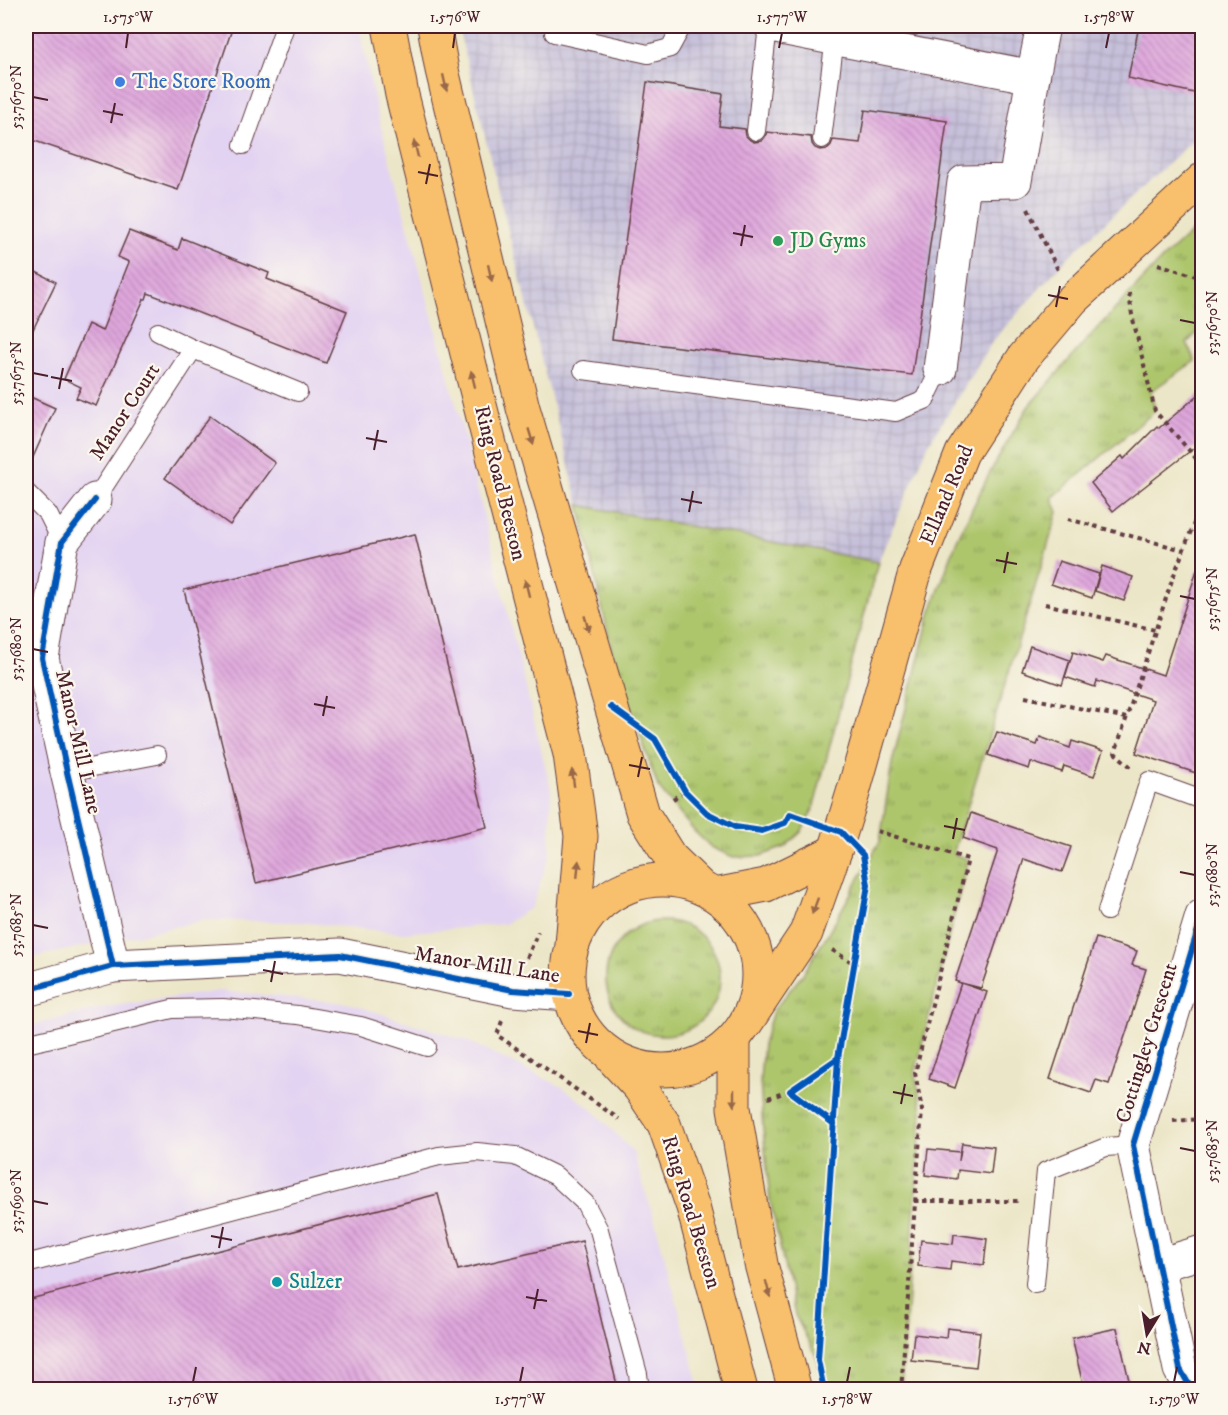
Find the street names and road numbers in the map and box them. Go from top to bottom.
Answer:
street label: Manor Court [84,358,166,465]
street label: Ring Road Beeston [468,403,532,563]
street label: Elland Road [914,441,980,549]
street label: Manor Mill Lane [49,668,107,817]
street label: Manor Mill Lane [412,941,562,989]
street label: Cottingley Crescent [1110,959,1184,1126]
street label: Ring Road Beeston [655,1132,727,1292]

